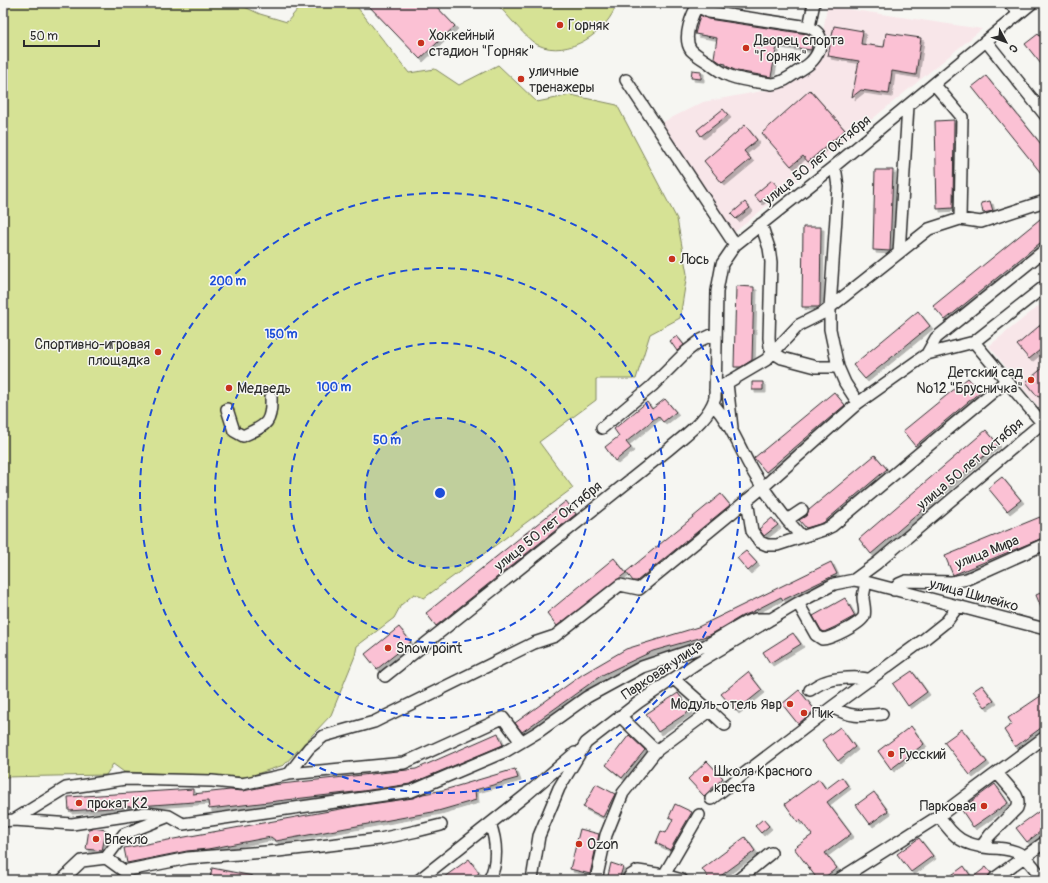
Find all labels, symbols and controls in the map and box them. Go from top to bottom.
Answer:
place label: Горняк [568,17,610,34]
marker: Горняк [555,20,565,30]
scale bar [24,22,99,48]
north arrow [986,22,1026,62]
place label: Хоккейный стадион "Горняк" [429,27,535,60]
text: 50 m [30,29,58,44]
place label: Дворец спорта "Горняк" [753,32,844,65]
marker: Хоккейный стадион "Горняк" [416,38,426,48]
text: С [1006,41,1020,55]
marker: Дворец спорта "Горняк" [741,43,751,53]
place label: уличные тренажеры [528,63,595,96]
marker: уличные тренажеры [516,74,526,84]
street label: улица 50 лет Октября [759,111,874,209]
place label: Лось [679,251,709,268]
marker: Лось [667,254,677,264]
text: 200 m [210,274,247,289]
text: 150 m [265,327,298,342]
place label: Спортивно-игровая площадка [34,336,150,369]
marker: Спортивно-игровая площадка [153,347,163,357]
place label: Детский сад №12 "Брусничка" [916,364,1024,397]
marker: Детский сад №12 "Брусничка" [1026,375,1036,385]
place label: Медведь [237,380,291,397]
text: 100 m [317,380,352,395]
marker: Медведь [224,383,234,393]
street label: улица 50 лет Октября [913,415,1027,514]
text: 50 m [373,433,401,448]
street label: улица 50 лет Октября [490,477,605,575]
centre of rings [433,486,447,500]
street label: улица Мира [952,532,1021,573]
street label: улица Шилейко [927,575,1021,615]
street label: Парковая улица [618,637,706,703]
place label: Snow point [396,640,462,657]
marker: Snow point [383,643,393,653]
place label: Модуль-отель Явр [670,696,782,713]
marker: Модуль-отель Явр [785,699,795,709]
place label: Пик [812,705,834,722]
marker: Пик [799,708,809,718]
place label: Русский [899,746,946,763]
marker: Русский [886,749,896,759]
place label: Школа Красного креста [714,763,813,796]
marker: Школа Красного креста [701,774,711,784]
place label: прокат К2 [87,795,148,812]
marker: прокат К2 [74,798,84,808]
place label: Парковая [920,798,976,815]
marker: Парковая [979,801,989,811]
place label: Впекло [104,831,149,848]
marker: Впекло [91,834,101,844]
place label: Ozon [587,836,619,853]
marker: Ozon [574,839,584,849]

